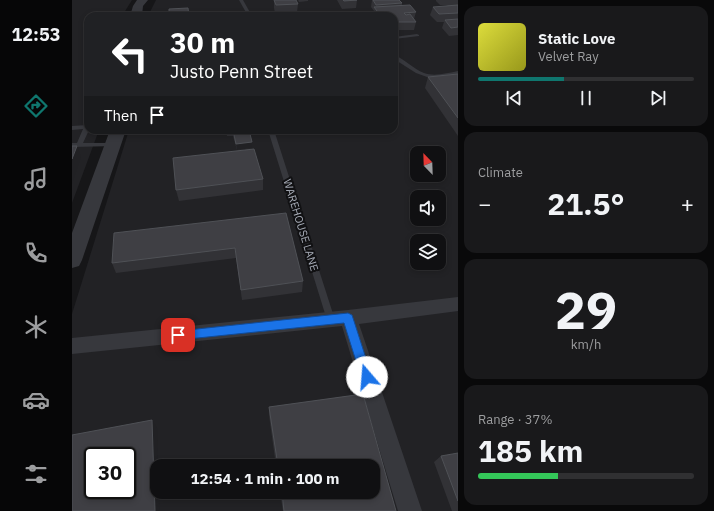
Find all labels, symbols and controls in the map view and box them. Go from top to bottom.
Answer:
text: 12:53 [11,23,61,46]
text: 30 m [170,24,235,61]
icon: left [104,28,156,80]
text: Static Love [538,29,615,48]
text: Velvet Ray [538,48,599,65]
text: Justo Penn Street [170,60,313,83]
icon: previous [503,87,525,109]
icon: pause [575,87,597,109]
icon: next [647,87,669,109]
icon: directions [22,92,50,120]
icon: arrive [146,104,168,126]
text: Then [104,106,138,125]
north arrow [410,146,446,182]
map controls [410,146,446,270]
text: Climate [478,164,523,181]
icon: music [22,165,50,193]
street label: WAREHOUSE LANE [280,177,322,273]
text: 21.5° [547,184,625,223]
text: − [478,189,491,218]
text: + [681,189,694,218]
button: sound [410,190,446,226]
button: layers [410,234,446,270]
icon: phone [22,239,50,267]
text: 29 [555,276,617,343]
icon: climate [22,313,50,341]
pin [161,318,195,352]
icon: arrive [167,324,189,346]
text: km/h [571,336,601,353]
position arrow [346,356,388,398]
icon: car [22,386,50,414]
text: Range · 37% [478,411,552,428]
text: 185 km [478,431,583,470]
speed limit sign: 30 [84,447,136,499]
icon: filters [22,460,50,488]
text: 12:54 · 1 min · 100 m [191,469,339,488]

